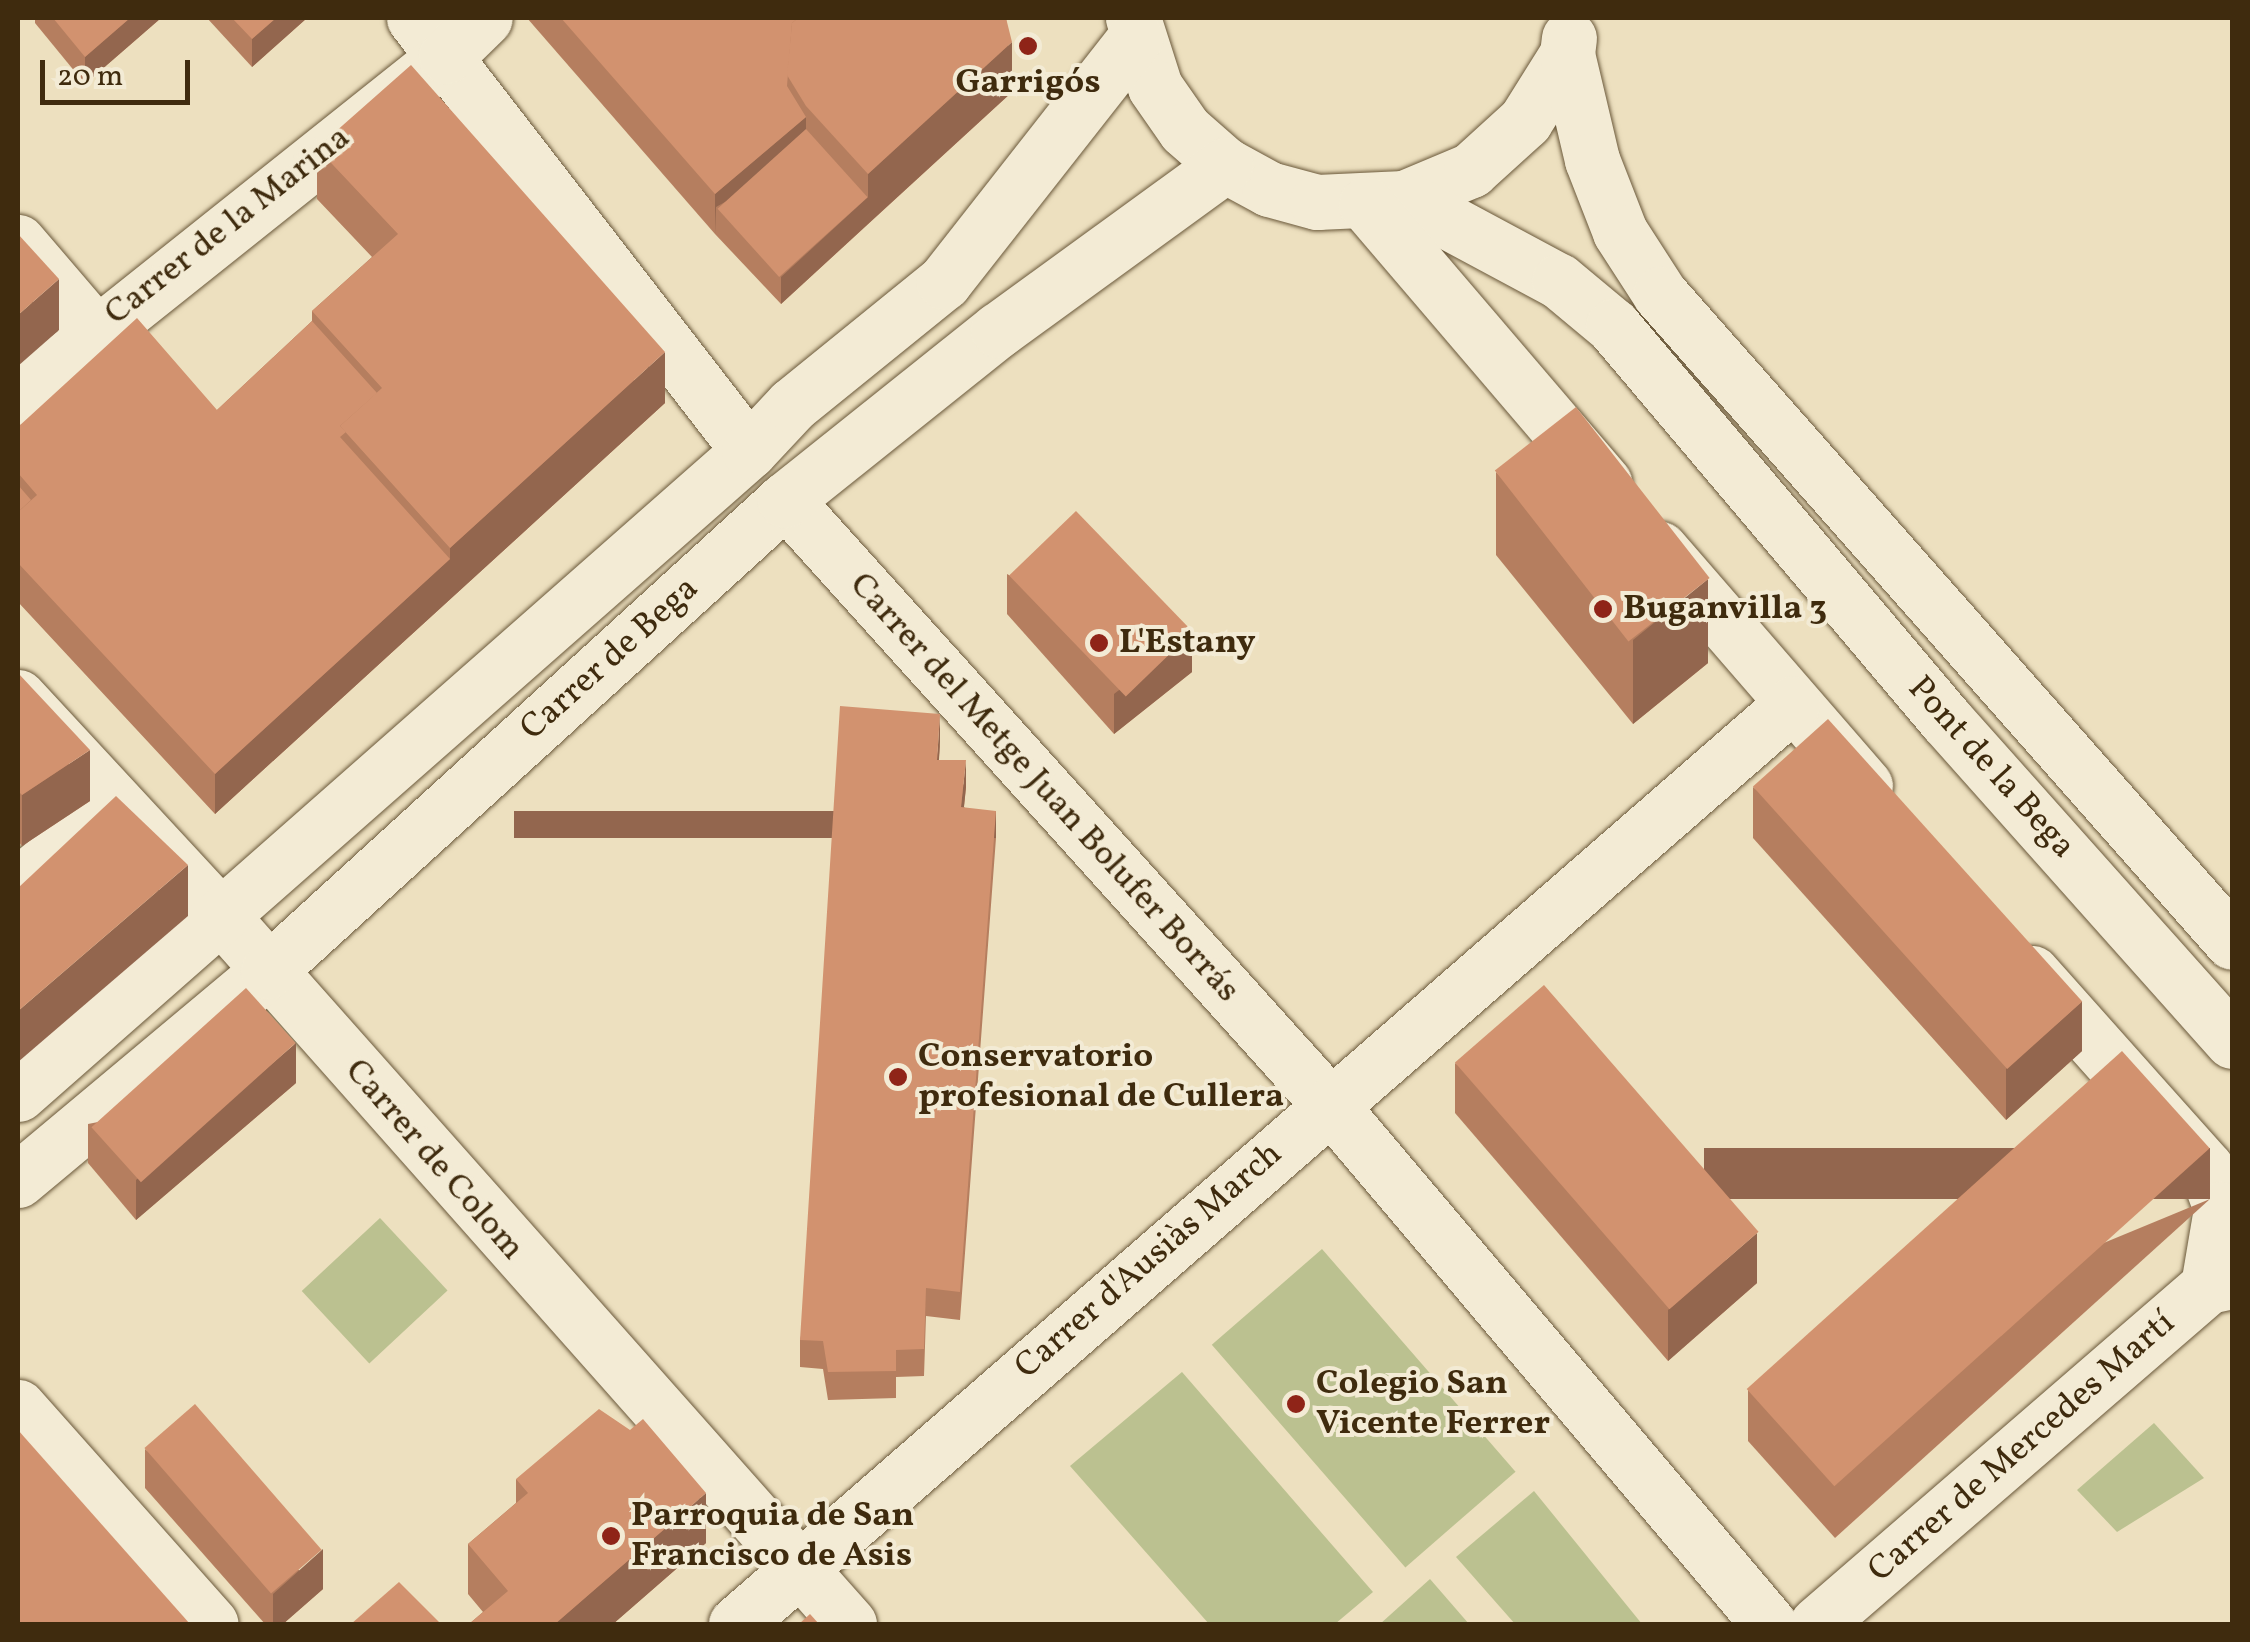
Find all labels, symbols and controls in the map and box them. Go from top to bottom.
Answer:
marker: Garrigós [1017,35,1039,57]
scale bar [45,40,195,102]
text: 20 m [57,56,123,98]
place label: Garrigós [955,62,1101,104]
street label: Carrer de la Marina [97,117,359,335]
street label: Carrer del Metge Juan Bolufer Borrás [840,565,1248,1011]
street label: Carrer de Bega [512,568,708,750]
place label: Buganvilla 3 [1623,588,1827,630]
marker: Buganvilla 3 [1592,598,1614,620]
place label: L'Estany [1119,622,1256,664]
marker: L'Estany [1088,632,1110,654]
street label: Pont de la Bega [1898,668,2084,868]
place label: Conservatorio profesional de Cullera [918,1036,1284,1118]
street label: Carrer de Colom [335,1051,533,1269]
marker: Conservatorio profesional de Cullera [887,1066,909,1088]
street label: Carrer d'Ausiàs March [1007,1134,1291,1388]
street label: Carrer de Mercedes Martí [1860,1302,2184,1592]
place label: Colegio San Vicente Ferrer [1316,1363,1550,1445]
marker: Colegio San Vicente Ferrer [1285,1393,1307,1415]
place label: Parroquia de San Francisco de Asis [631,1495,914,1577]
marker: Parroquia de San Francisco de Asis [600,1525,622,1547]

